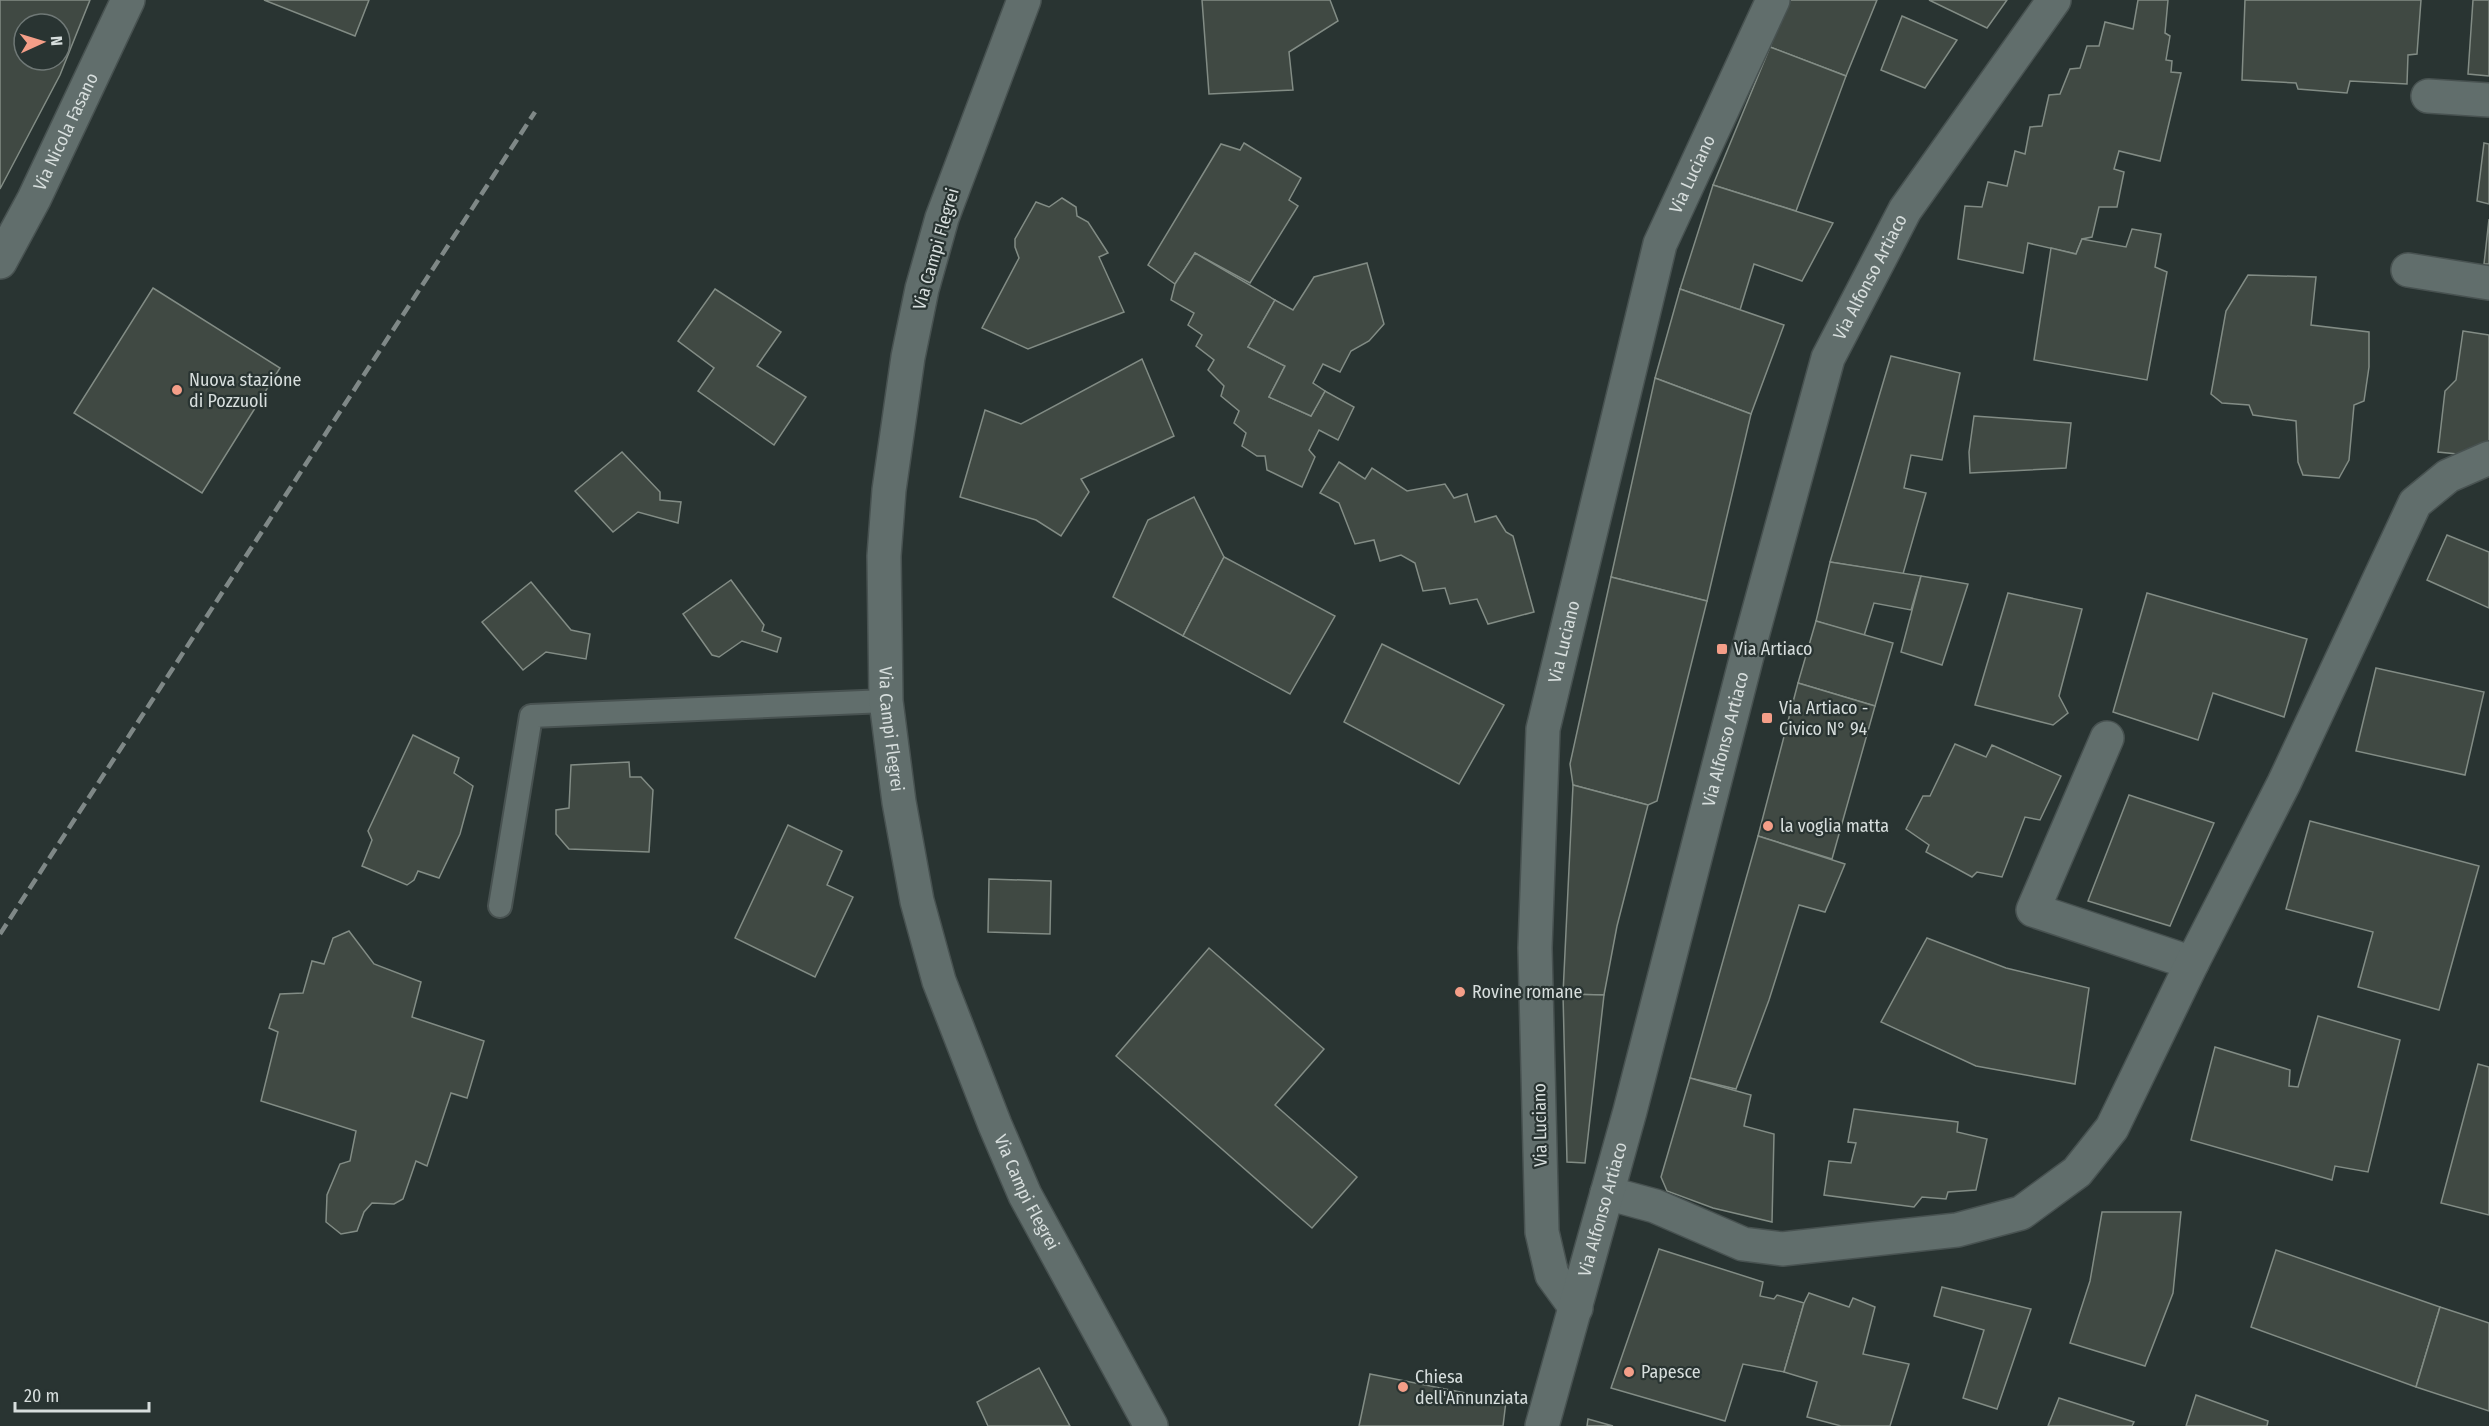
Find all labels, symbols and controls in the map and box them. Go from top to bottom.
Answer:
north arrow [12,12,72,72]
text: N [47,36,66,46]
street label: Via Nicola Fasano [29,69,103,194]
street label: Via Luciano [1665,131,1720,217]
street label: Via Campi Flegrei [908,186,964,312]
street label: Via Alfonso Artiaco [1828,210,1912,344]
place label: Nuova stazione di Pozzuoli [189,369,301,412]
marker: Nuova stazione di Pozzuoli [170,383,184,397]
street label: Via Luciano [1544,598,1585,685]
place label: Via Artiaco [1734,638,1813,660]
marker: Via Artiaco [1715,642,1729,656]
street label: Via Campi Flegrei [875,666,909,793]
street label: Via Alfonso Artiaco [1698,669,1753,809]
place label: Via Artiaco - Civico N° 94 [1779,697,1868,740]
marker: Via Artiaco - Civico N° 94 [1760,711,1774,725]
place label: la voglia matta [1780,815,1889,837]
marker: la voglia matta [1761,819,1775,833]
place label: Rovine romane [1472,981,1582,1003]
marker: Rovine romane [1453,985,1467,999]
street label: Via Luciano [1528,1083,1552,1167]
street label: Via Campi Flegrei [989,1131,1064,1254]
street label: Via Alfonso Artiaco [1573,1140,1632,1279]
place label: Papesce [1641,1361,1701,1383]
marker: Papesce [1622,1365,1636,1379]
place label: Chiesa dell'Annunziata [1415,1366,1528,1409]
scale bar [15,1375,148,1413]
marker: Chiesa dell'Annunziata [1396,1380,1410,1394]
text: 20 m [24,1385,59,1407]

